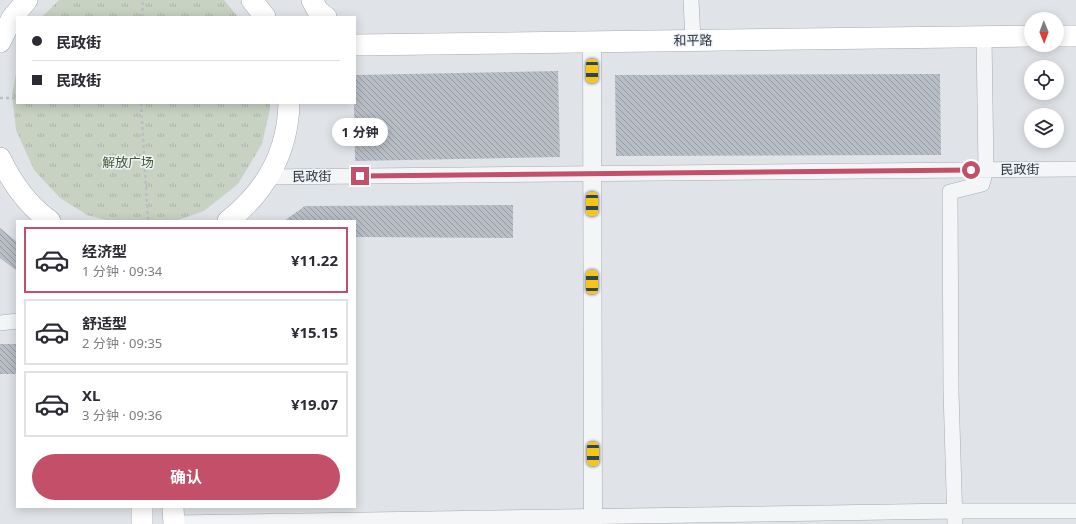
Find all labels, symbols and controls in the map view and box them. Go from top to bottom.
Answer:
north arrow [1024,12,1064,52]
map controls [1024,12,1064,148]
street label: 和平路 [673,31,713,49]
text: 民政街 [56,32,101,52]
car [586,59,598,83]
button: locate [1024,60,1064,100]
text: 民政街 [56,70,101,90]
button: layers [1024,108,1064,148]
callout: 1 分钟 [332,118,388,146]
text: 1 分钟 [342,123,378,141]
park label: 解放广场 [102,153,154,171]
street label: 民政街 [1000,160,1040,178]
route start [962,161,980,179]
street label: 民政街 [292,167,332,185]
route end [351,167,369,185]
car [586,192,598,216]
text: 经济型 [82,241,127,261]
icon: car [34,242,70,278]
text: ¥11.22 [291,250,338,270]
text: 1 分钟 · 09:34 [82,262,162,280]
car [586,270,598,294]
text: 舒适型 [82,313,127,333]
icon: car [34,314,70,350]
text: ¥15.15 [291,322,338,342]
text: 2 分钟 · 09:35 [82,334,162,352]
text: XL [82,385,100,405]
icon: car [34,386,70,422]
text: ¥19.07 [291,394,338,414]
text: 3 分钟 · 09:36 [82,406,162,424]
car [587,442,599,466]
button: 确认 [32,454,340,500]

